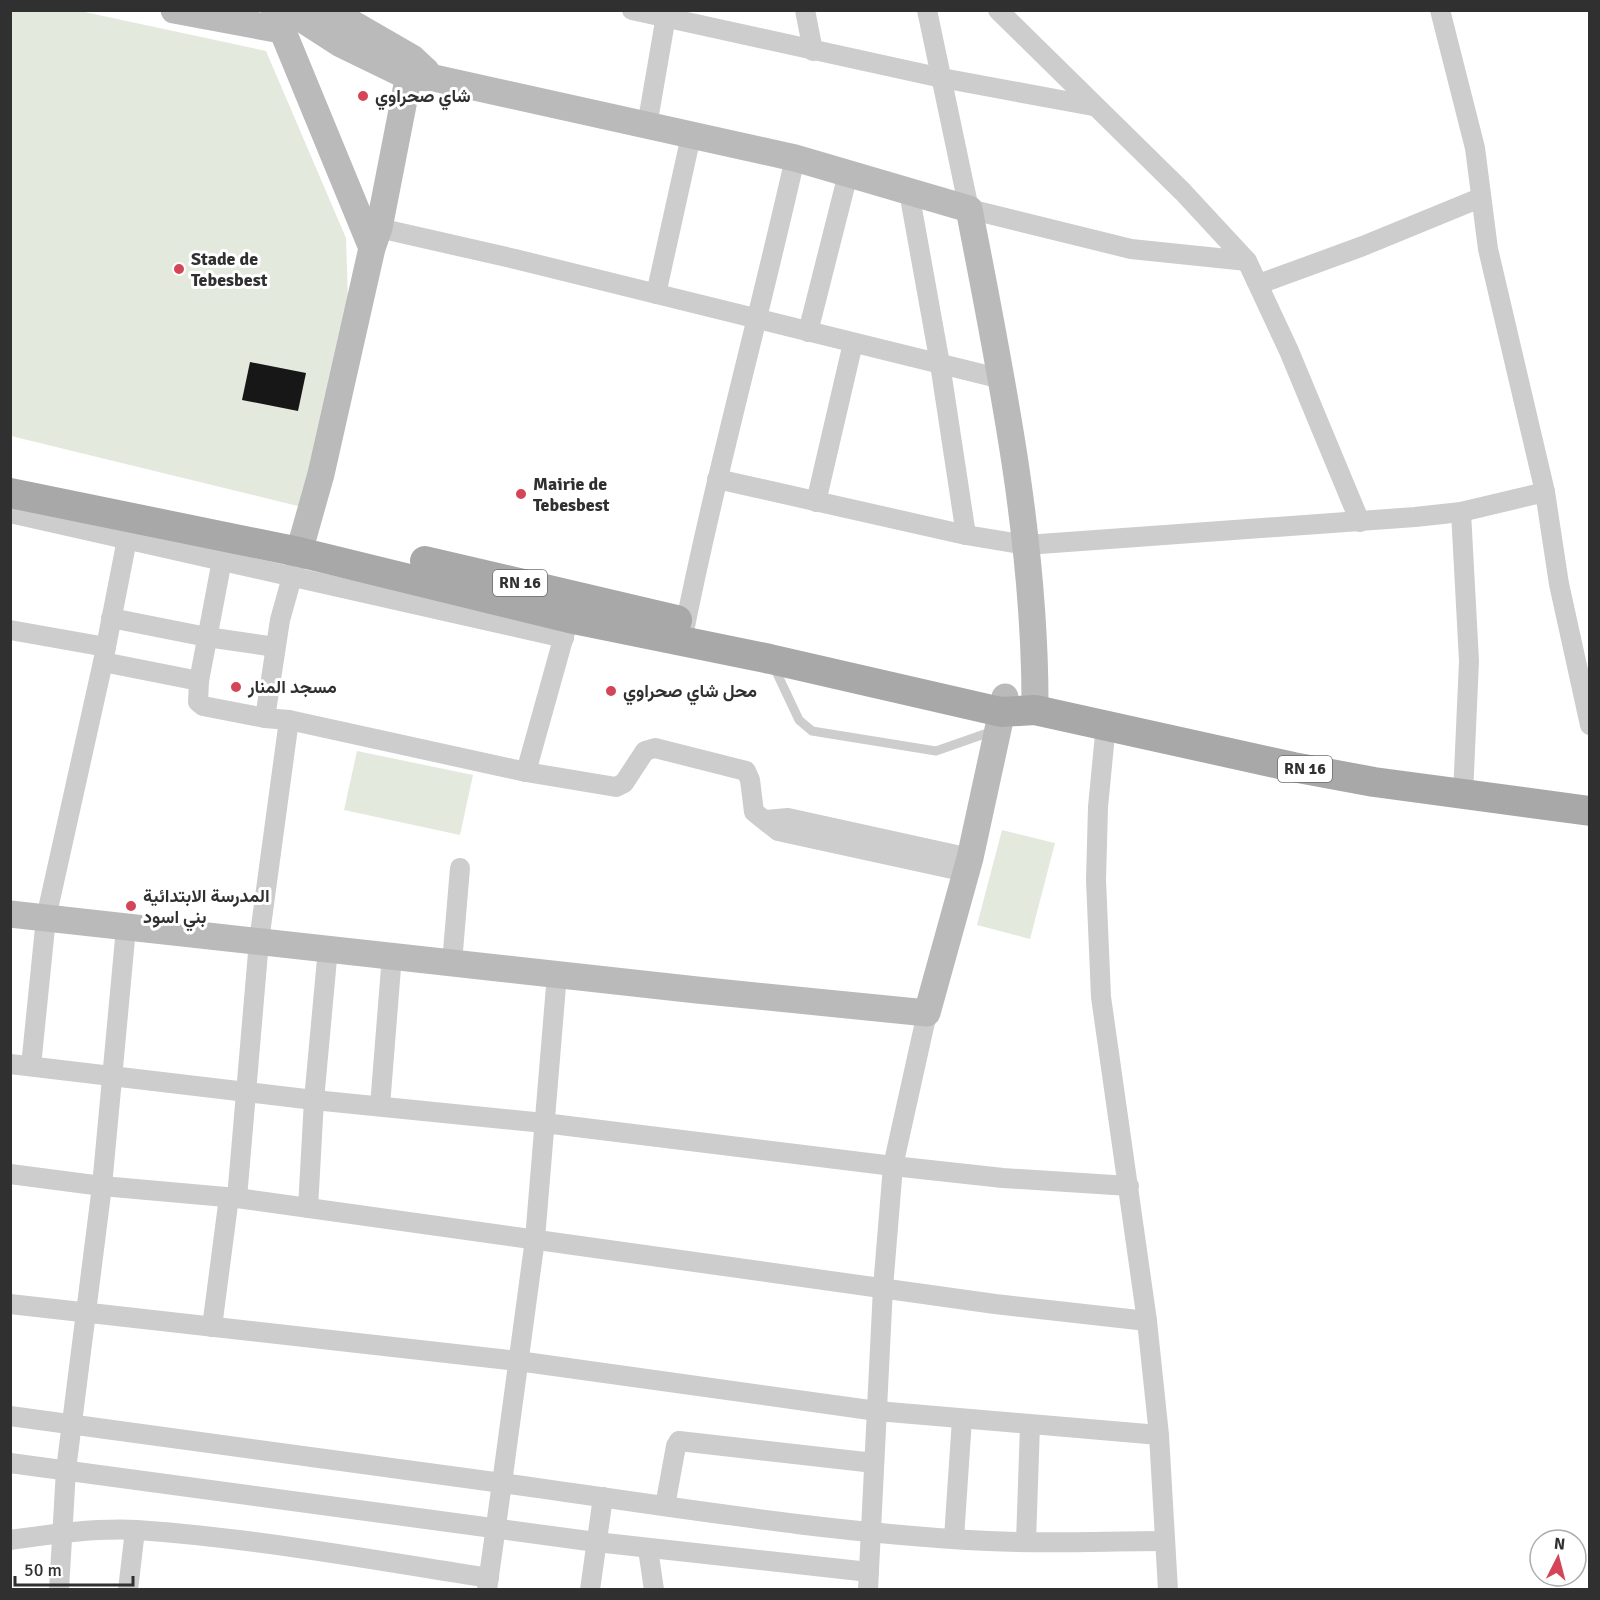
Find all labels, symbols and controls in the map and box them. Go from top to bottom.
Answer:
place label: شاي صحراوي [375,85,471,111]
marker: شاي صحراوي [356,89,370,103]
place label: Stade de Tebesbest [191,248,268,291]
marker: Stade de Tebesbest [172,262,186,276]
place label: Mairie de Tebesbest [533,473,610,516]
marker: Mairie de Tebesbest [514,487,528,501]
road number: RN 16 [493,570,547,596]
place label: مسجد المنار [247,676,337,698]
marker: مسجد المنار [229,680,243,694]
place label: محل شاي صحراوي [623,680,757,706]
marker: محل شاي صحراوي [604,684,618,698]
road number: RN 16 [1278,756,1332,782]
place label: المدرسة الابتدائية بني اسود [143,885,270,932]
marker: المدرسة الابتدائية بني اسود [124,899,138,913]
north arrow [1528,1528,1588,1588]
text: N [1553,1534,1566,1555]
scale bar [15,1549,134,1587]
text: 50 m [24,1559,62,1581]

